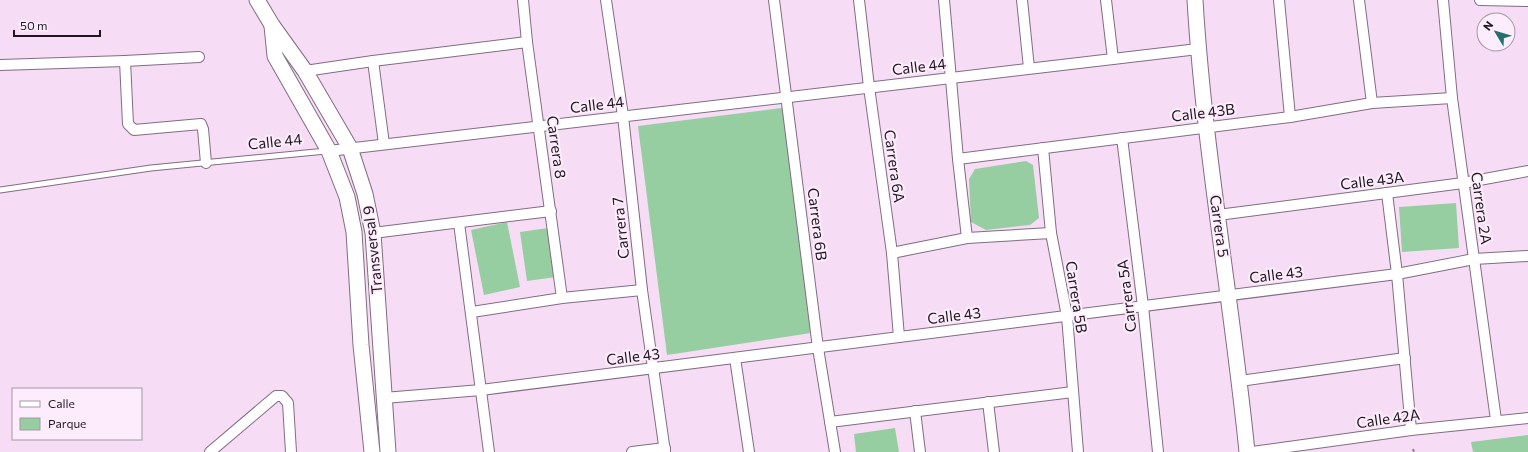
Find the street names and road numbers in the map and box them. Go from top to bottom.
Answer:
street label: Calle 44 [891,54,947,78]
street label: Calle 44 [569,92,625,116]
street label: Calle 43B [1170,99,1236,125]
street label: Carrera 8 [544,114,570,180]
street label: Carrera 6A [881,128,909,204]
street label: Calle 44 [247,129,303,153]
street label: Calle 43A [1339,167,1405,193]
street label: Carrera 2A [1468,171,1496,245]
street label: Carrera 6B [805,187,831,262]
street label: Carrera 5 [1207,194,1233,258]
street label: Carrera 7 [608,196,632,260]
street label: Transversal 9 [358,205,386,295]
street label: Carrera 5A [1113,259,1139,333]
street label: Carrera 5B [1062,260,1092,335]
street label: Calle 43 [1248,262,1304,286]
street label: Calle 43 [926,303,982,327]
street label: Calle 43 [605,344,661,368]
street label: Calle 42A [1355,405,1421,431]

